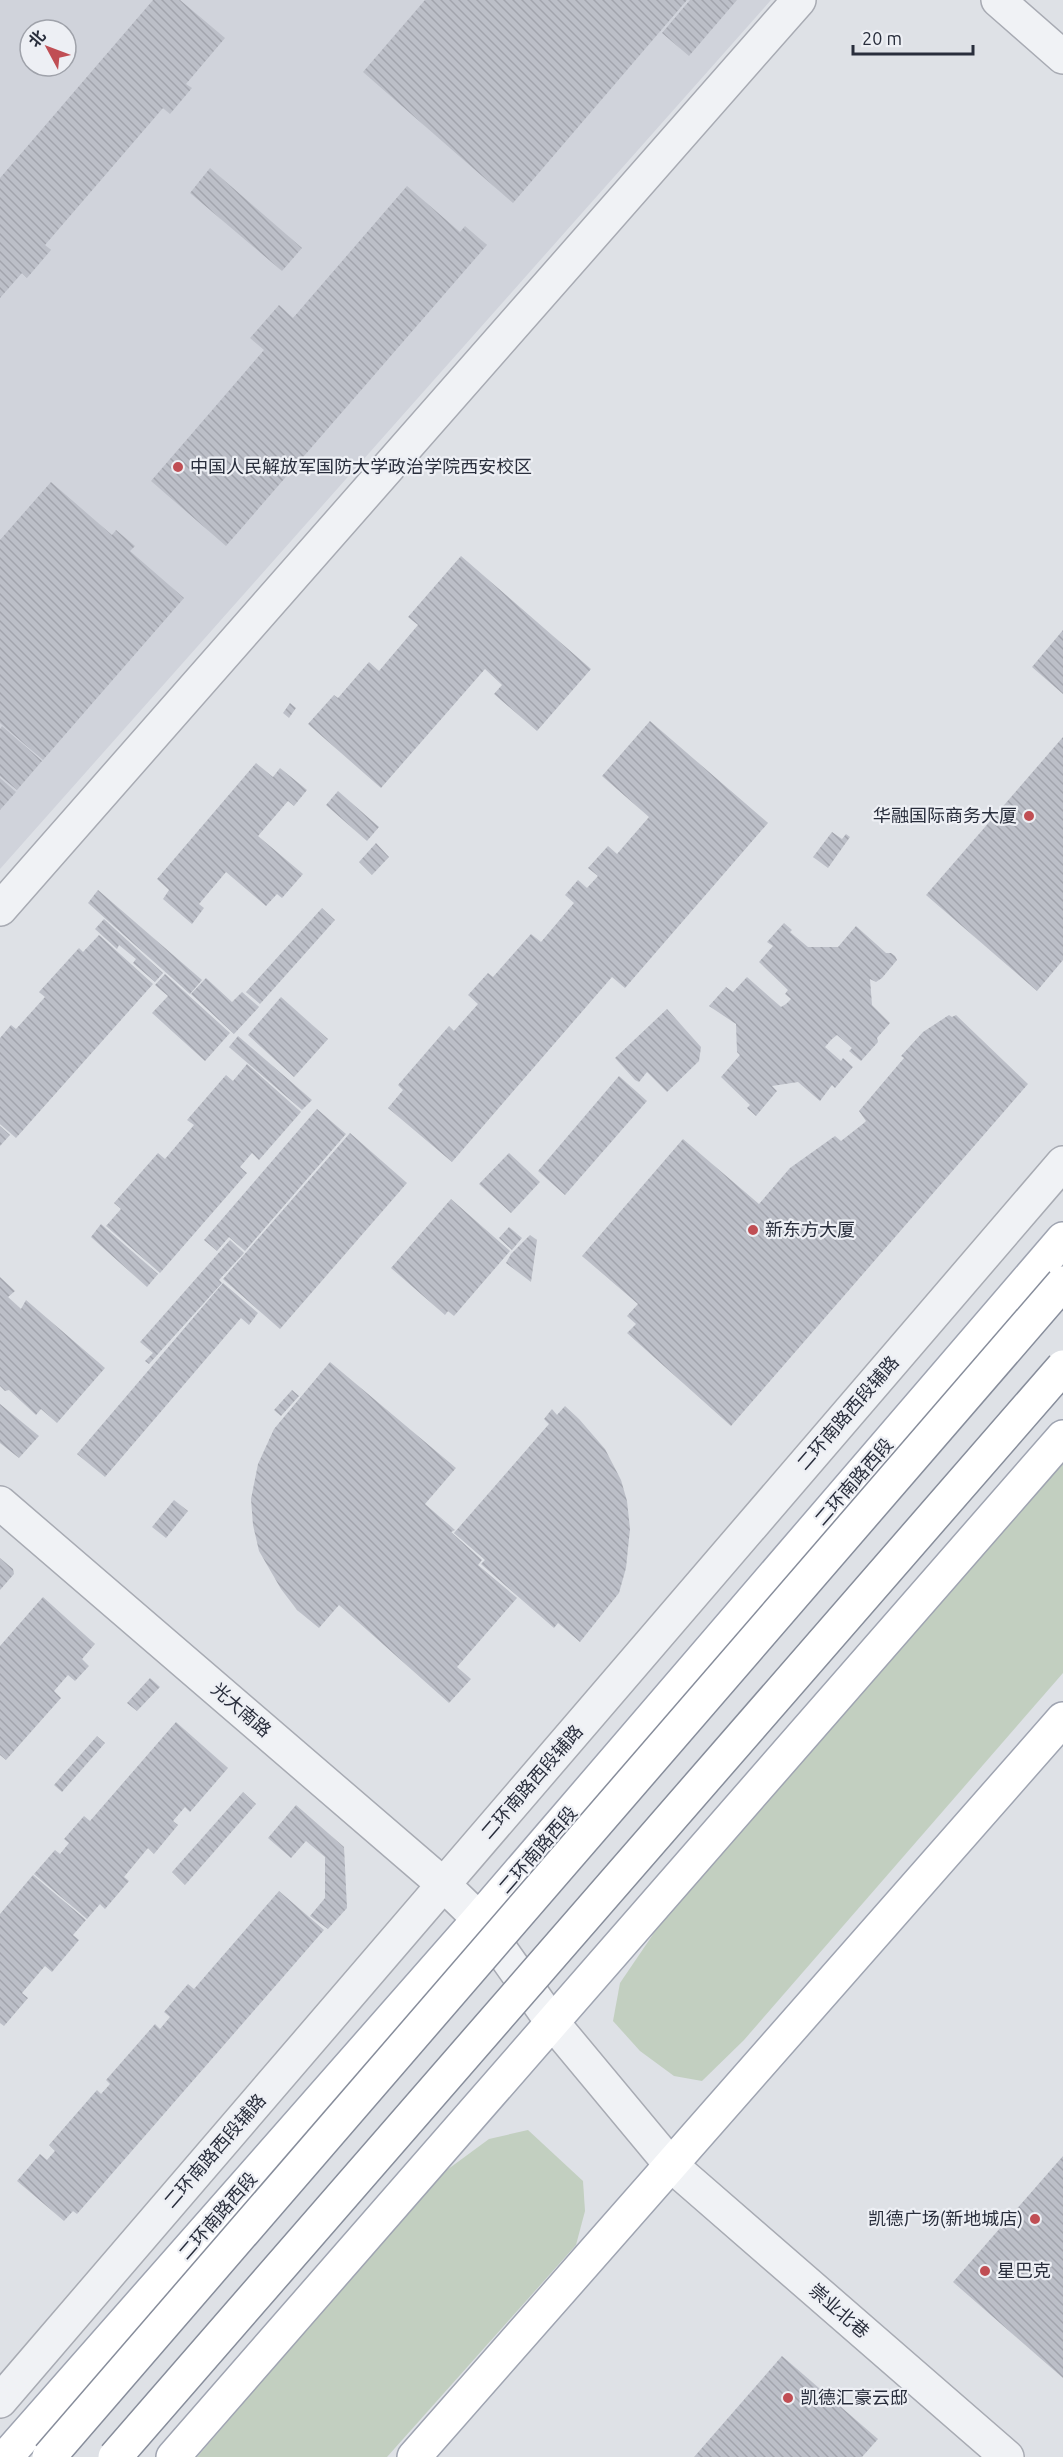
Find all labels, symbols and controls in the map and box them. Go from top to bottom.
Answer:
north arrow [18,18,78,78]
scale bar [853,18,973,56]
text: 北 [25,26,49,50]
text: 20 m [862,28,902,48]
place label: 中国人民解放军国防大学政治学院西安校区 [190,456,532,476]
marker: 中国人民解放军国防大学政治学院西安校区 [171,460,185,474]
place label: 华融国际商务大厦 [873,805,1017,825]
marker: 华融国际商务大厦 [1022,809,1036,823]
place label: 新东方大厦 [765,1219,855,1239]
marker: 新东方大厦 [746,1223,760,1237]
street label: 二环南路西段辅路 [792,1351,902,1473]
street label: 二环南路西段 [810,1434,896,1529]
street label: 光大南路 [208,1678,275,1740]
street label: 二环南路西段辅路 [476,1720,586,1842]
street label: 二环南路西段 [494,1802,580,1897]
street label: 二环南路西段辅路 [159,2089,269,2211]
street label: 二环南路西段 [174,2168,260,2263]
place label: 凯德广场(新地城店) [868,2208,1023,2229]
marker: 凯德广场(新地城店) [1028,2212,1042,2226]
place label: 星巴克 [997,2260,1051,2280]
marker: 星巴克 [978,2264,992,2278]
street label: 崇业北巷 [806,2279,873,2341]
place label: 凯德汇豪云邸 [800,2387,908,2407]
marker: 凯德汇豪云邸 [781,2391,795,2405]

